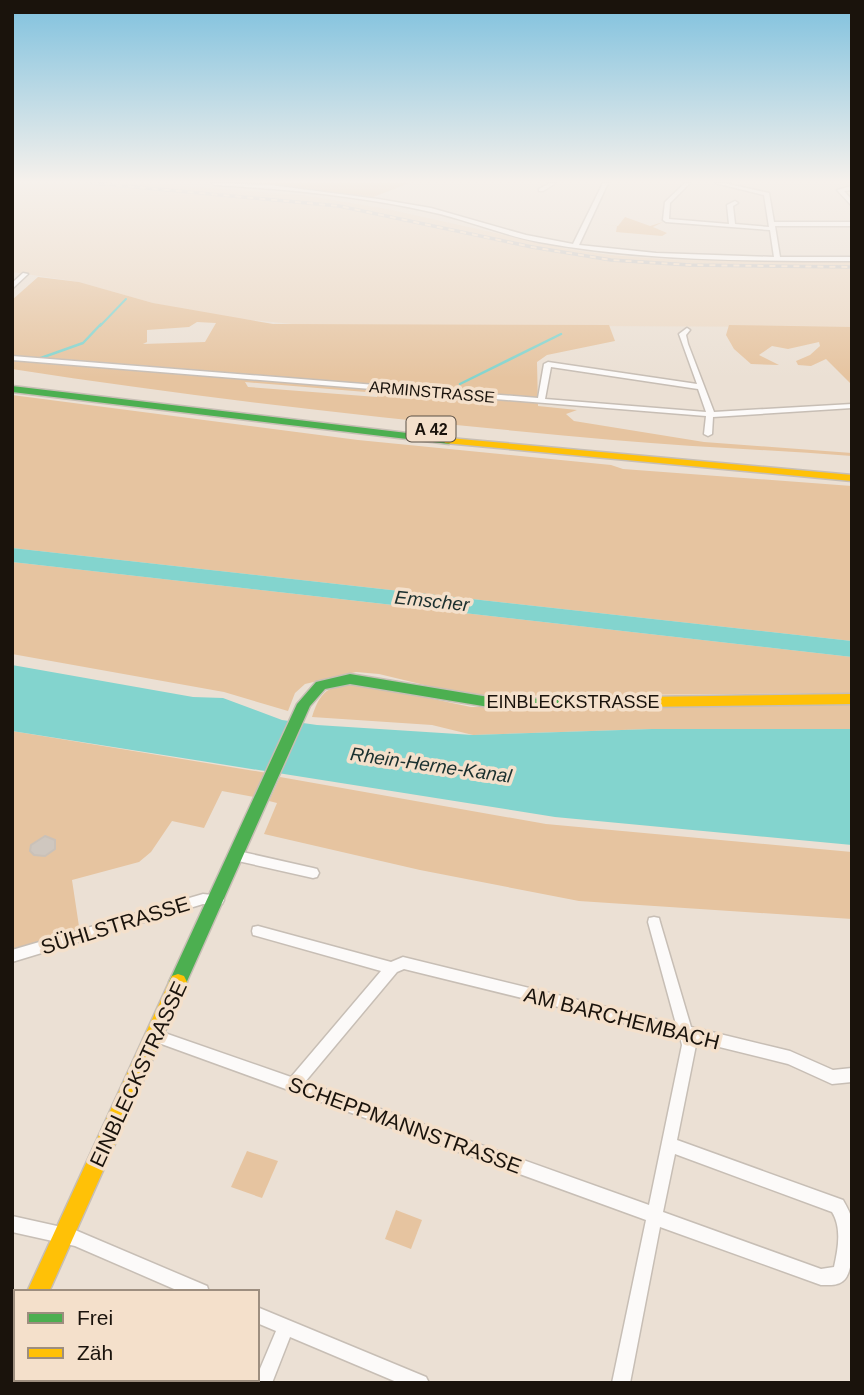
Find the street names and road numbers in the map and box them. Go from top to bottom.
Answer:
street label: ARMINSTRASSE [368,378,496,406]
road number: A 42 [406,416,456,442]
street label: EINBLECKSTRASSE [486,692,660,712]
street label: SÜHLSTRASSE [38,891,192,959]
street label: EINBLECKSTRASSE [85,978,191,1170]
street label: AM BARCHEMBACH [522,983,722,1053]
street label: SCHEPPMANNSTRASSE [285,1072,525,1178]

